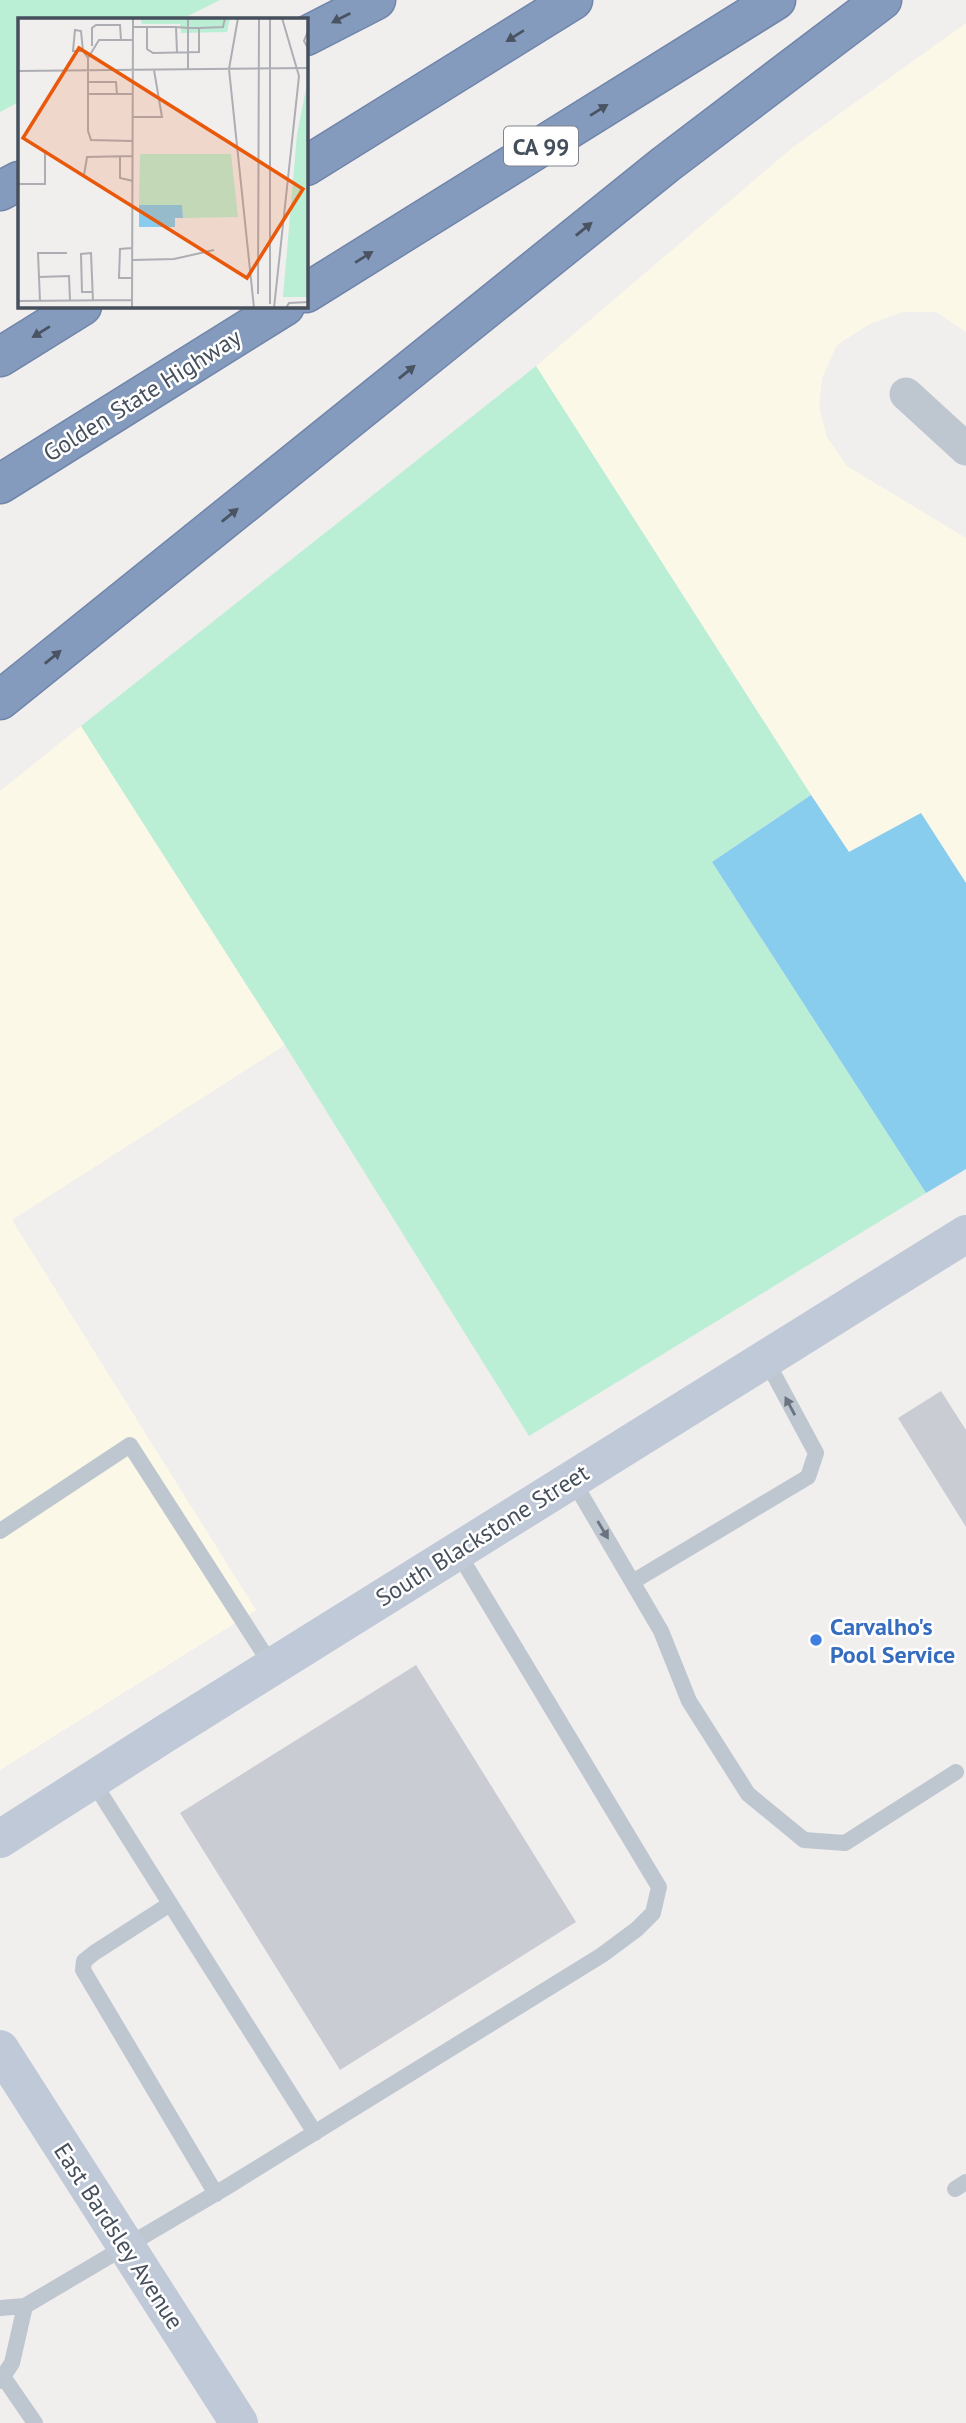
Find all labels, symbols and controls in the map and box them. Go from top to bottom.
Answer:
one-way arrow [331,12,351,23]
inset map [18,18,308,308]
one-way arrow [506,30,525,43]
one-way arrow [589,104,608,117]
road number: CA 99 [504,127,578,166]
one-way arrow [575,222,593,237]
one-way arrow [355,250,374,263]
street label: Golden State Highway [37,322,247,468]
one-way arrow [31,325,51,338]
one-way arrow [398,364,416,379]
one-way arrow [221,507,239,522]
one-way arrow [44,650,62,665]
one-way arrow [785,1396,796,1416]
street label: South Blackstone Street [370,1457,594,1613]
one-way arrow [597,1521,609,1540]
place label: Carvalho's Pool Service [830,1611,955,1670]
marker: Carvalho's Pool Service [808,1632,824,1648]
street label: East Bardsley Avenue [47,2137,191,2335]

